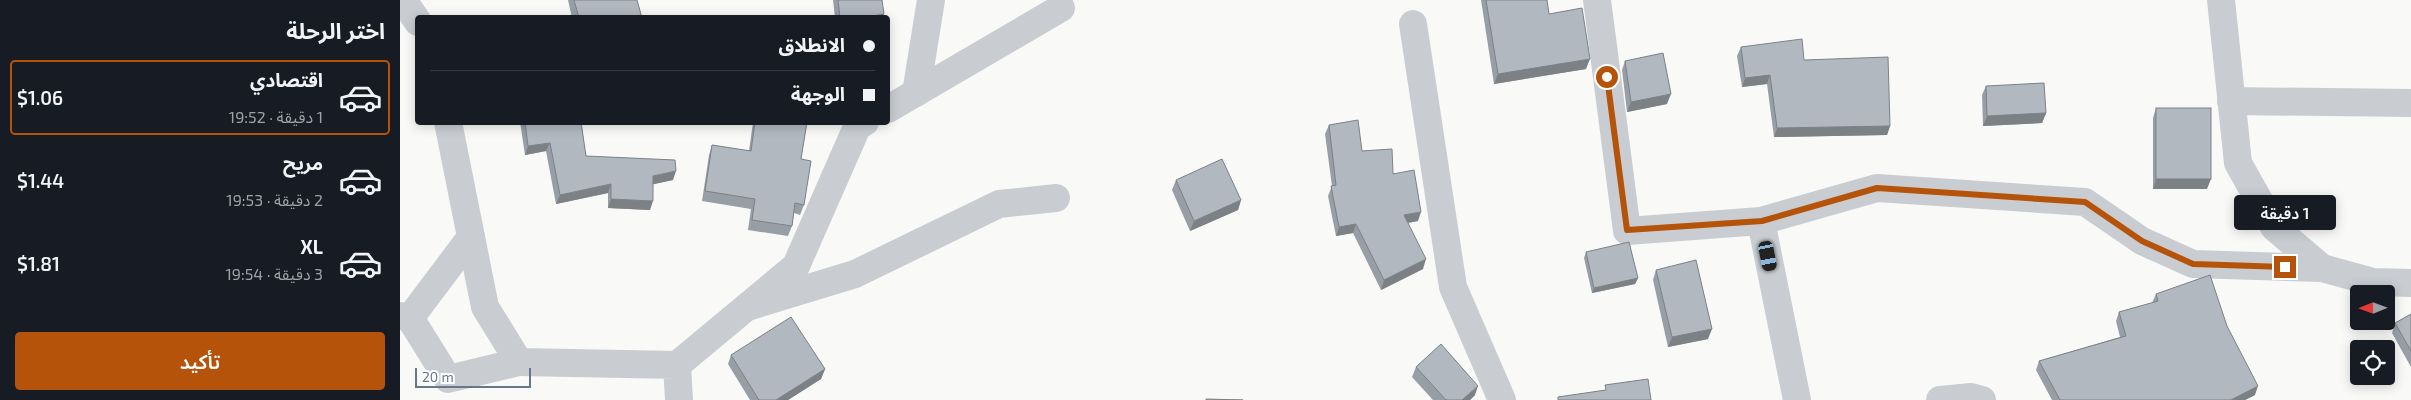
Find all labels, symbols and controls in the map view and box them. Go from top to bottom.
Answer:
text: اختر الرحلة [286,17,385,43]
text: الانطلاق [779,33,845,56]
route start [1596,66,1618,88]
text: اقتصادي [250,68,323,91]
icon: car [338,75,383,120]
text: الوجهة [791,82,845,105]
text: $1.06 [17,86,63,109]
text: 1 دقيقة · 19:52 [229,107,323,126]
text: مريح [283,151,323,174]
icon: car [338,158,383,203]
text: $1.44 [17,169,64,192]
text: 2 دقيقة · 19:53 [226,190,323,209]
callout: 1 دقيقة [2234,194,2336,230]
text: 1 دقيقة [2260,203,2310,222]
text: XL [301,235,323,258]
car [1757,240,1778,272]
icon: car [338,241,383,286]
text: $1.81 [17,252,60,275]
route end [2274,256,2296,278]
text: 3 دقيقة · 19:54 [225,264,323,283]
north arrow [2350,285,2395,330]
map controls [2350,285,2395,385]
button: تأكيد [15,332,385,390]
button: locate [2350,340,2395,385]
scale bar [415,365,531,388]
text: 20 m [422,368,454,385]

